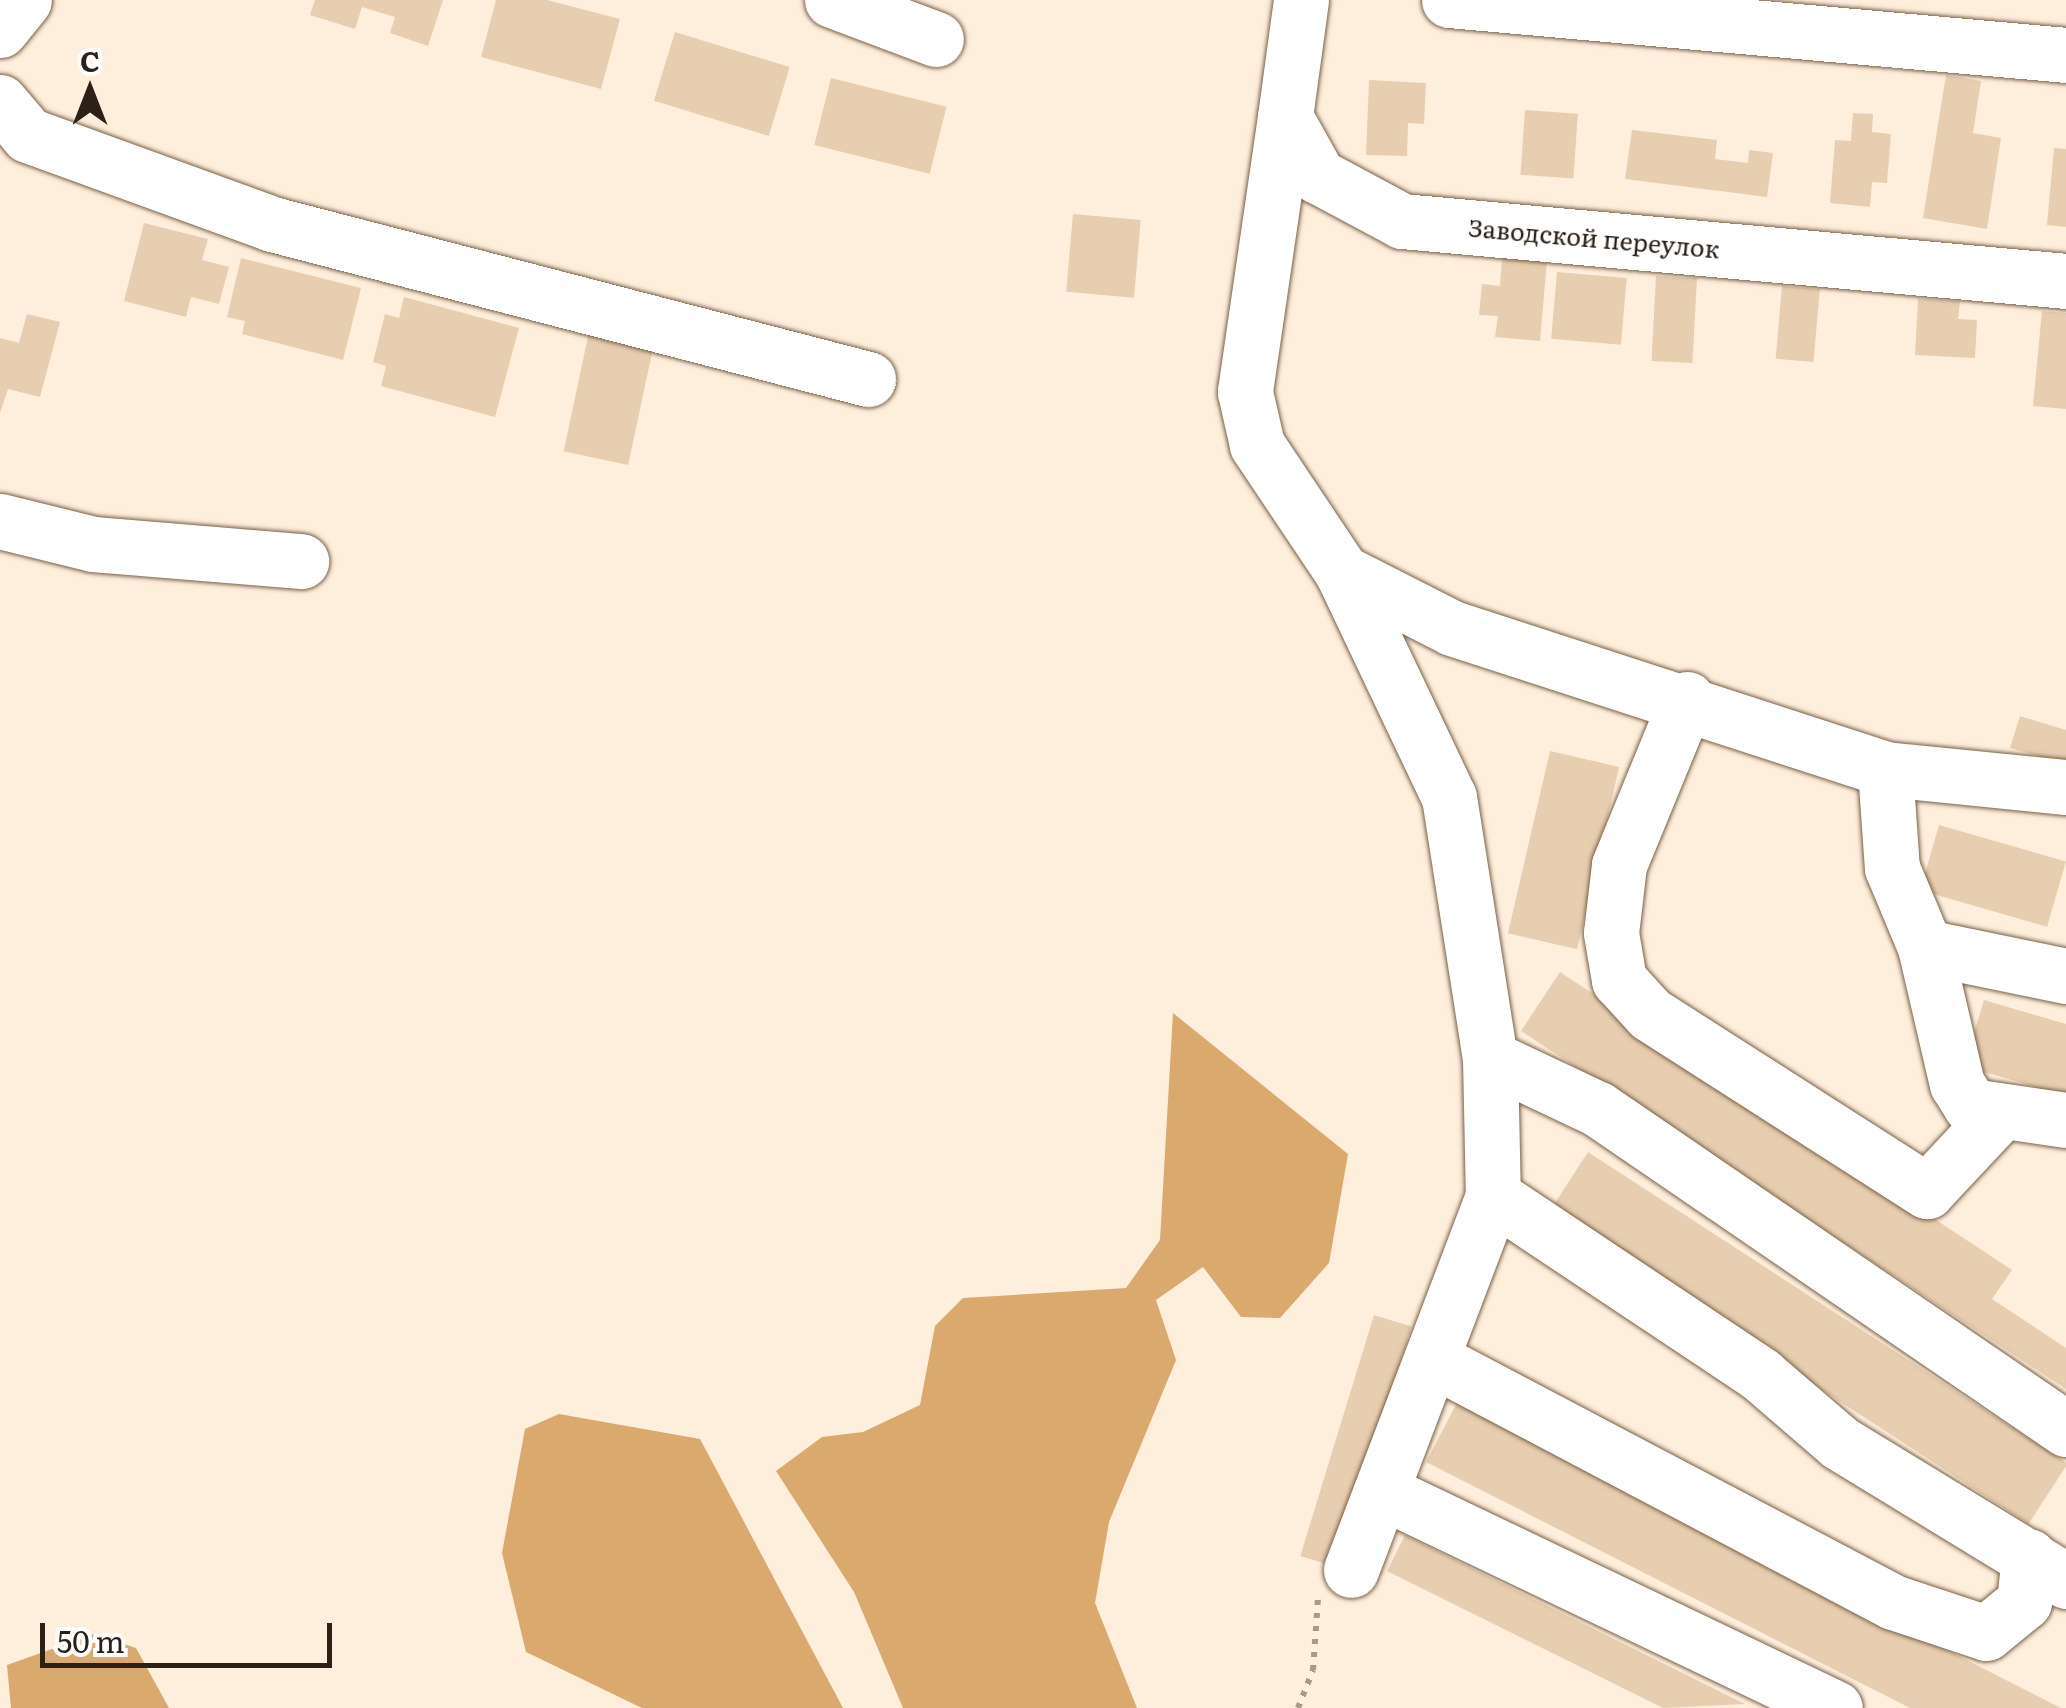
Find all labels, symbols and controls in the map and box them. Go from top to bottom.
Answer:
text: С [80,39,100,81]
north arrow [40,40,140,140]
street label: Заводской переулок [1467,212,1721,264]
scale bar [45,1603,338,1665]
text: 50 m [57,1618,125,1662]

